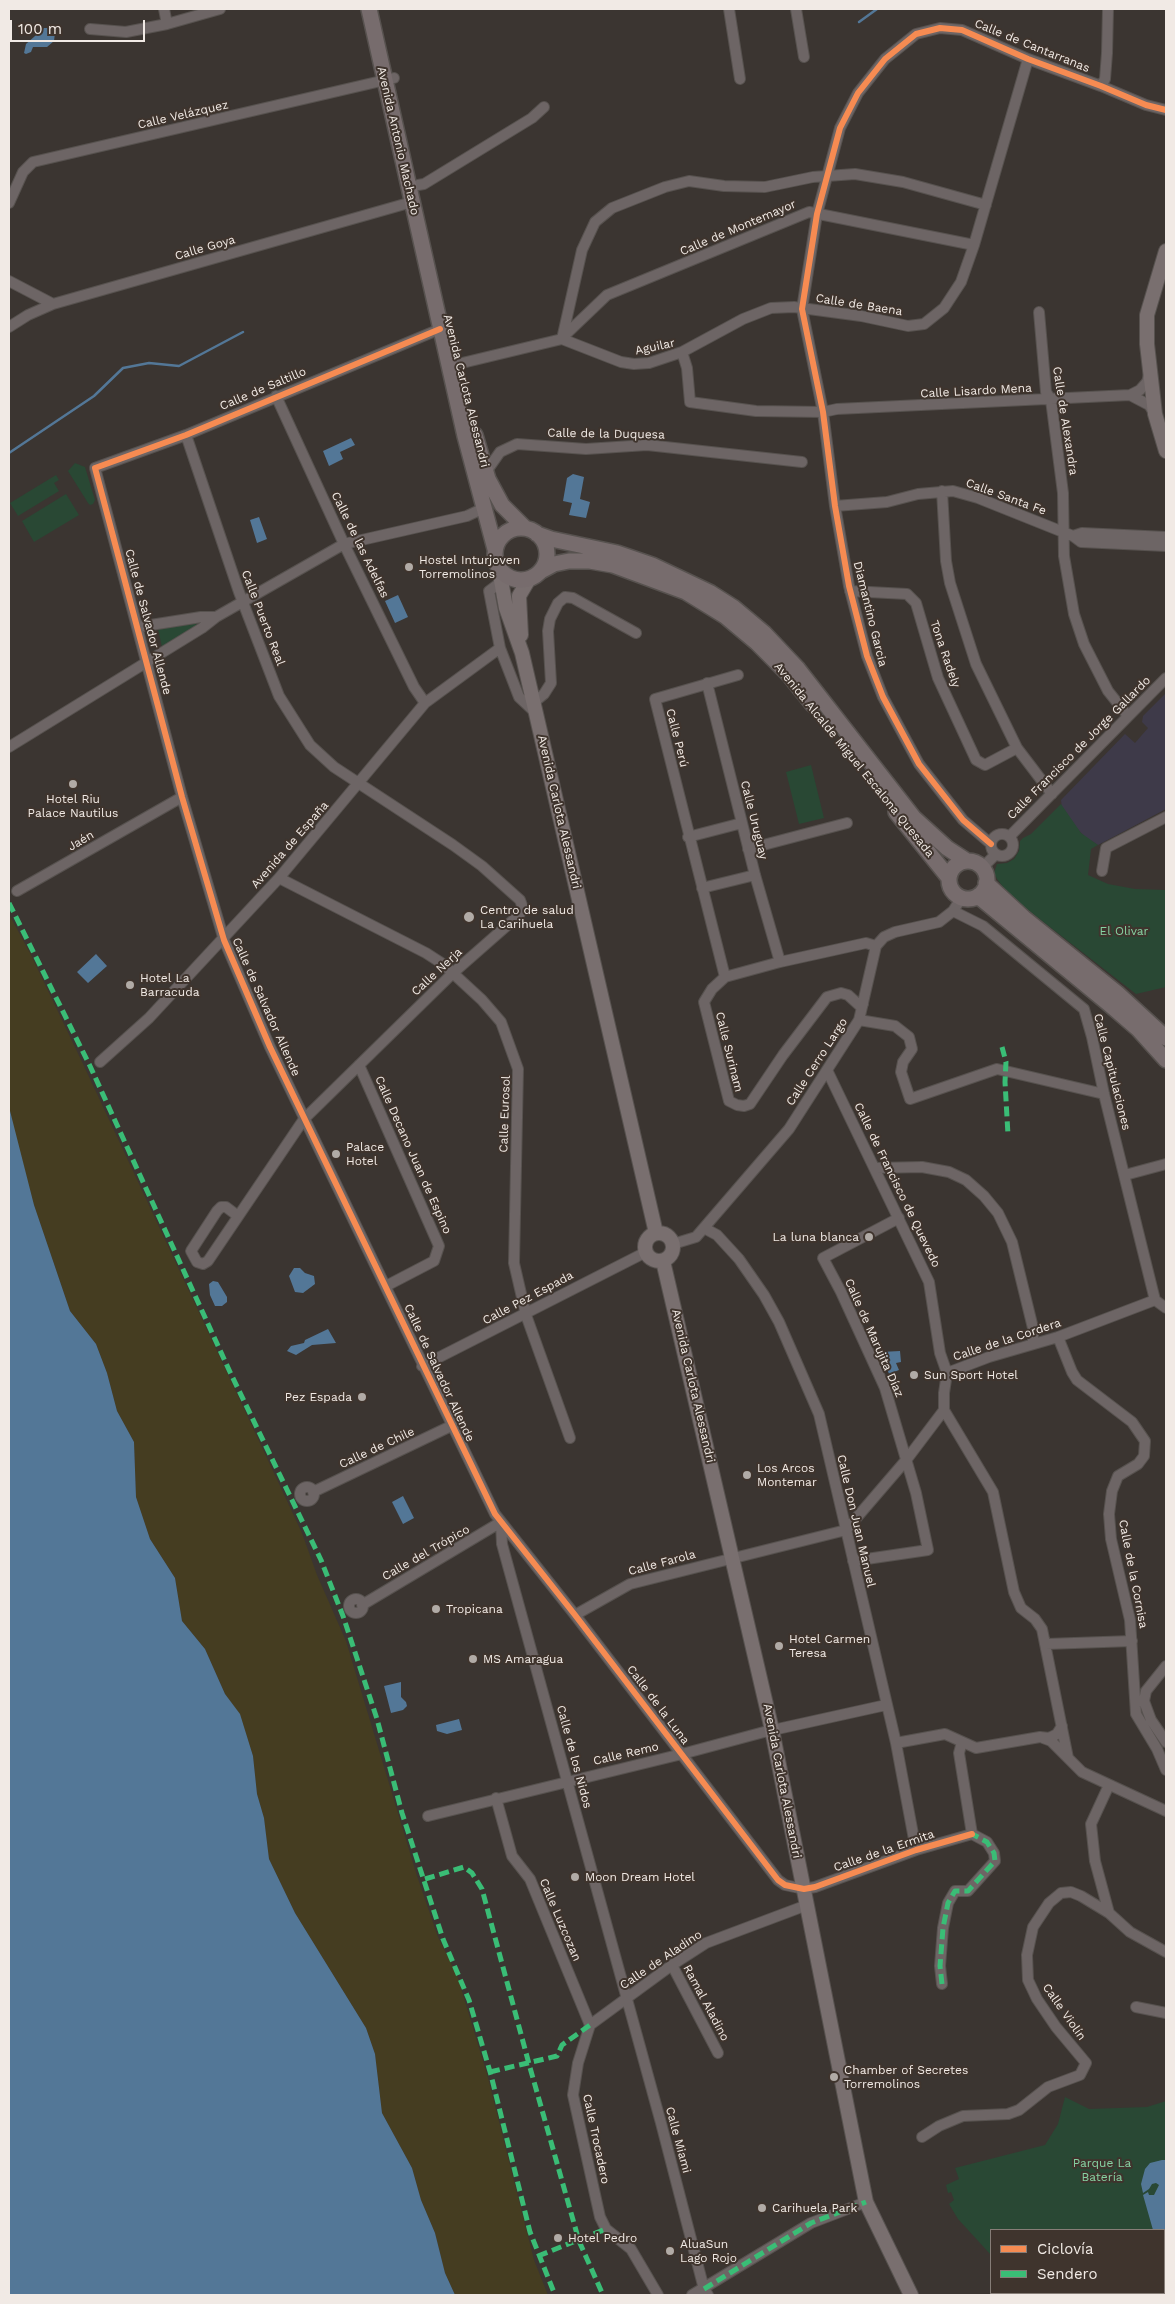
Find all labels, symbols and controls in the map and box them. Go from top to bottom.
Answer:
scale bar [12,10,148,42]
street label: Calle de Cantarranas [972,16,1092,76]
text: 100 m [18,20,62,38]
street label: Avenida Antonio Machado [374,65,422,217]
street label: Calle Velázquez [136,98,230,132]
street label: Calle de Montemayor [678,197,798,259]
street label: Calle Goya [173,233,237,263]
street label: Calle de Baena [815,291,903,319]
street label: Avenida Carlota Alessandri [440,313,492,469]
street label: Aguilar [634,336,676,358]
street label: Calle de Saltillo [218,364,308,414]
street label: Calle de Alexandra [1049,366,1081,476]
street label: Calle Lisardo Mena [920,381,1032,401]
street label: Calle de la Duquesa [547,426,665,442]
street label: Calle Santa Fe [964,476,1048,518]
street label: Calle de las Adelfas [328,490,392,600]
street label: Calle de Salvador Allende [122,548,174,696]
place label: Hostel Inturjoven Torremolinos [419,553,520,581]
street label: Diamantino Garcia [850,560,890,668]
marker: Hostel Inturjoven Torremolinos [403,561,415,573]
street label: Calle Puerto Real [238,568,288,668]
street label: Tona Radely [927,618,963,690]
street label: Avenida Alcalde Miguel Escalona Quesada [771,660,937,860]
street label: Calle Francisco de Jorge Gallardo [1004,673,1154,823]
street label: Calle Perú [663,707,691,769]
street label: Avenida Carlota Alessandri [534,734,584,890]
marker: Hotel Riu Palace Nautilus [67,778,79,790]
street label: Calle Uruguay [737,779,771,861]
place label: Hotel Riu Palace Nautilus [28,792,118,820]
street label: Avenida de España [248,798,332,892]
street label: Jaén [65,828,97,854]
place label: Centro de salud La Carihuela [480,903,574,931]
marker: Centro de salud La Carihuela [462,910,476,924]
park label: El Olivar [1099,924,1149,938]
street label: Calle de Salvador Allende [229,935,303,1079]
street label: Calle Nerja [409,945,465,999]
place label: Hotel La Barracuda [140,971,199,999]
marker: Hotel La Barracuda [124,979,136,991]
street label: Calle Surinam [712,1010,746,1094]
street label: Calle Capitulaciones [1091,1012,1133,1132]
street label: Calle Cerro Largo [783,1015,851,1109]
street label: Calle Decano Juan de Espino [372,1074,454,1236]
street label: Calle Eurosol [496,1075,514,1153]
street label: Calle de Francisco de Quevedo [851,1100,943,1270]
place label: Palace Hotel [346,1140,384,1168]
marker: Palace Hotel [330,1148,342,1160]
place label: La luna blanca [773,1230,859,1244]
marker: La luna blanca [863,1231,875,1243]
street label: Calle Pez Espada [480,1268,576,1328]
street label: Calle de Marujita Díaz [841,1276,907,1400]
street label: Calle de Salvador Allende [401,1302,477,1444]
street label: Avenida Carlota Alessandri [668,1308,718,1464]
street label: Calle de la Cordera [951,1316,1063,1364]
place label: Sun Sport Hotel [924,1368,1018,1382]
marker: Sun Sport Hotel [908,1369,920,1381]
place label: Pez Espada [285,1390,352,1404]
marker: Pez Espada [356,1391,368,1403]
street label: Calle de Chile [337,1424,417,1472]
street label: Calle Don Juan Manuel [834,1453,878,1589]
place label: Los Arcos Montemar [757,1461,817,1489]
marker: Los Arcos Montemar [741,1469,753,1481]
street label: Calle de la Cornisa [1115,1518,1151,1630]
street label: Calle del Trópico [380,1522,472,1584]
street label: Calle Farola [627,1547,697,1579]
place label: Tropicana [446,1602,503,1616]
marker: Tropicana [430,1603,442,1615]
place label: Hotel Carmen Teresa [789,1632,870,1660]
marker: Hotel Carmen Teresa [773,1640,785,1652]
place label: MS Amaragua [483,1652,563,1666]
marker: MS Amaragua [467,1653,479,1665]
street label: Calle de la Luna [624,1663,692,1747]
street label: Avenida Carlota Alessandri [760,1702,804,1860]
street label: Calle de los Nidos [553,1704,595,1810]
street label: Calle Remo [592,1739,660,1769]
street label: Calle de la Ermita [832,1827,936,1875]
place label: Moon Dream Hotel [585,1870,695,1884]
marker: Moon Dream Hotel [569,1871,581,1883]
street label: Calle Luzcozan [536,1876,584,1964]
street label: Calle de Aladino [617,1927,705,1993]
street label: Ramal Aladino [680,1962,732,2044]
street label: Calle Violín [1039,1981,1089,2043]
place label: Chamber of Secretes Torremolinos [844,2063,968,2091]
marker: Chamber of Secretes Torremolinos [828,2071,840,2083]
street label: Calle Trocadero [579,2093,613,2185]
street label: Calle Miami [662,2105,694,2175]
park label: Parque La Batería [1073,2156,1131,2184]
place label: Carihuela Park [772,2201,857,2215]
marker: Carihuela Park [756,2202,768,2214]
legend [990,2229,1165,2294]
place label: Hotel Pedro [568,2231,637,2245]
marker: Hotel Pedro [552,2232,564,2244]
place label: AluaSun Lago Rojo [680,2237,737,2265]
text: Ciclovía [1037,2240,1094,2258]
marker: AluaSun Lago Rojo [664,2245,676,2257]
text: Sendero [1037,2265,1098,2283]

